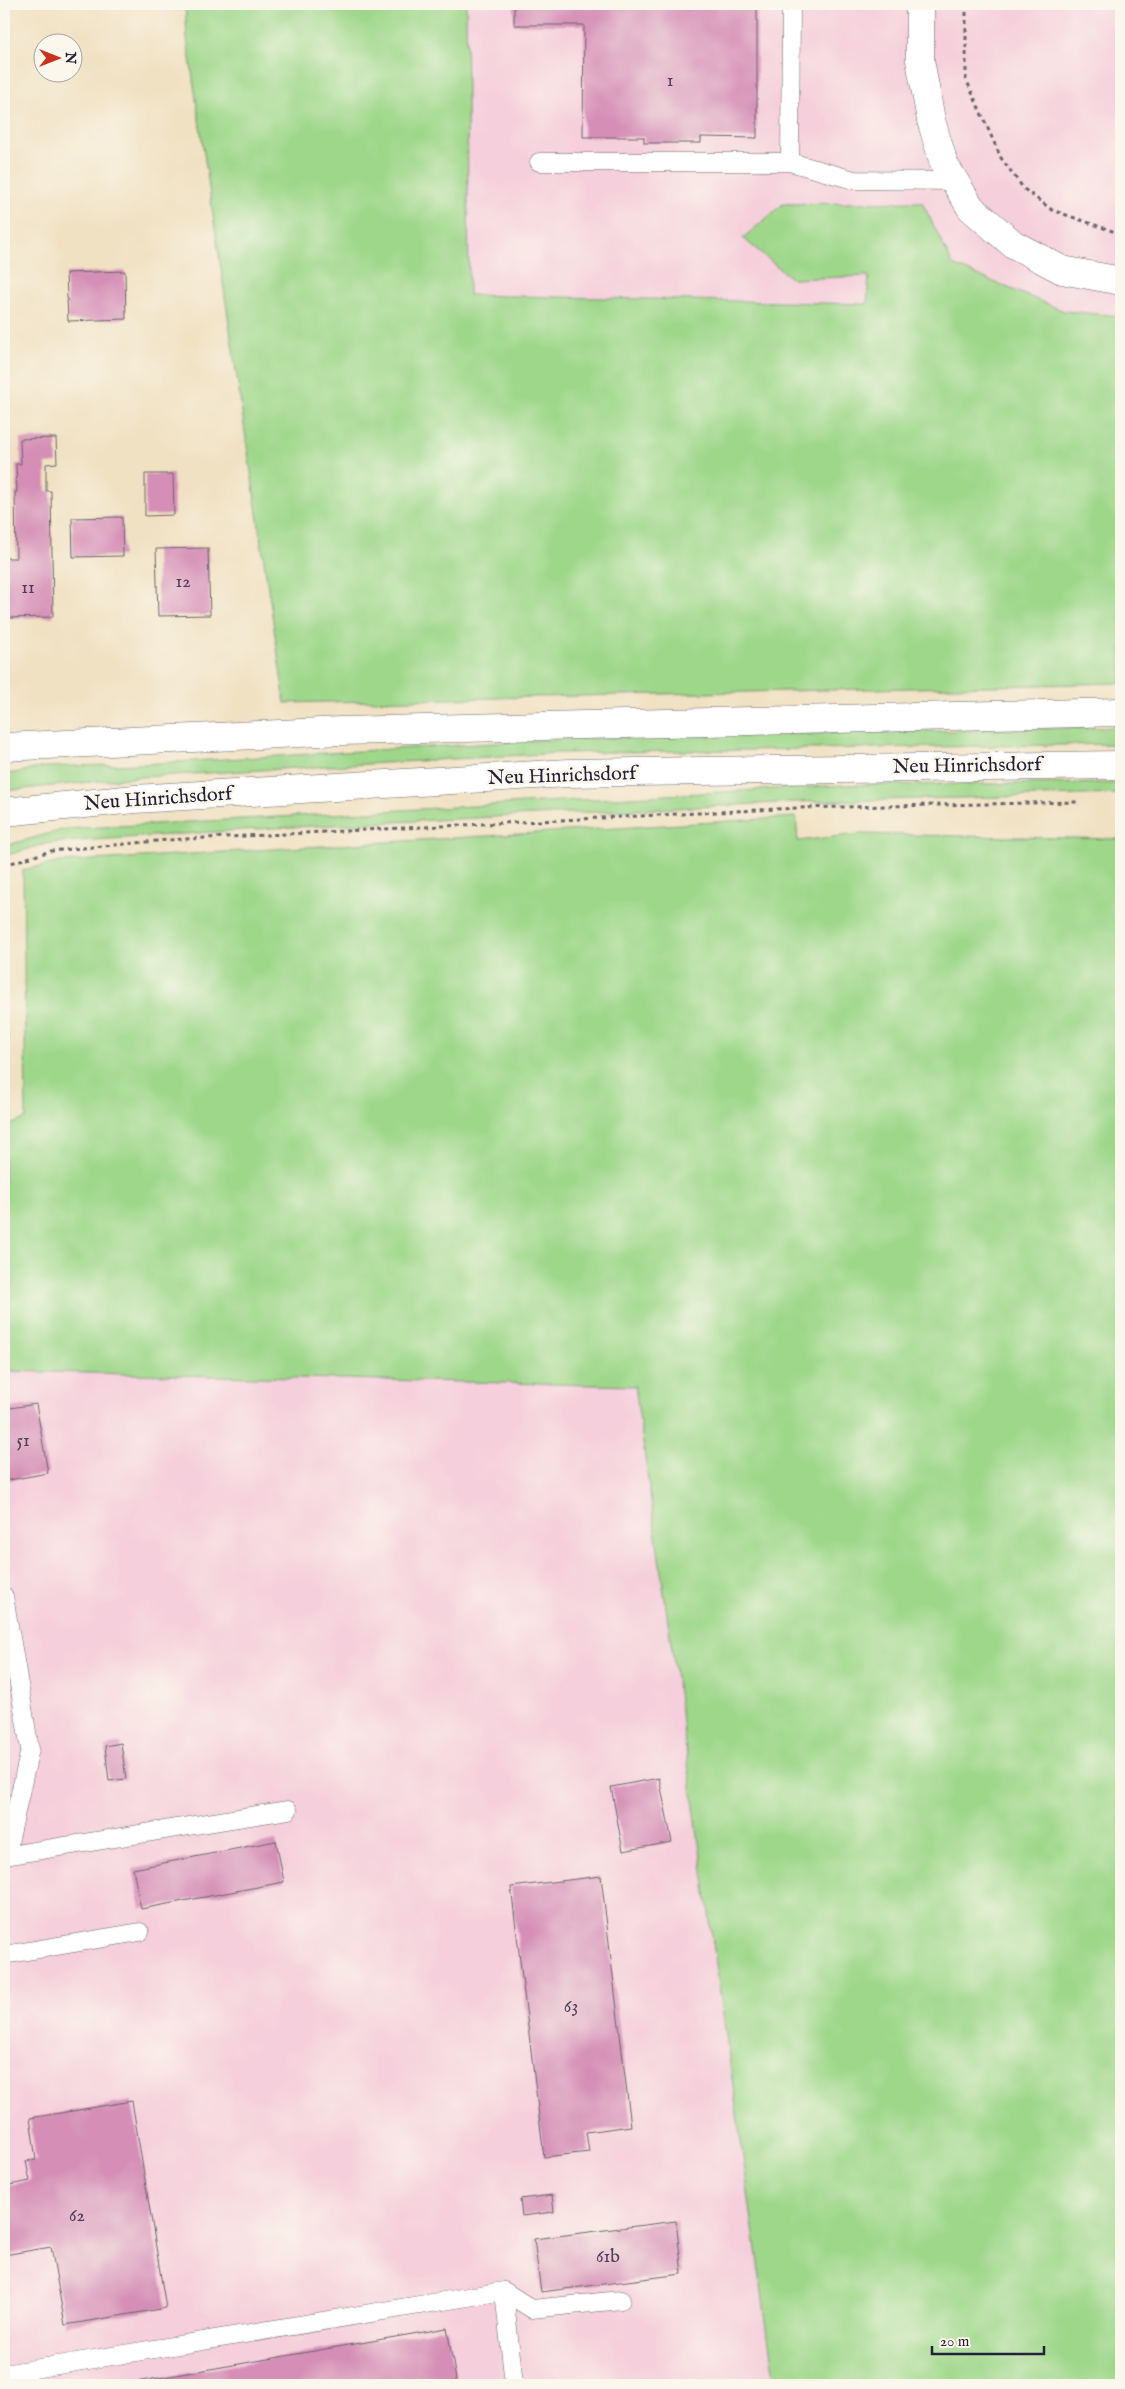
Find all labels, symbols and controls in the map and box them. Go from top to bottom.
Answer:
north arrow [32,32,82,82]
text: N [61,51,79,64]
house number: 1 [667,70,673,93]
house number: 12 [175,571,191,594]
house number: 11 [21,577,35,600]
street label: Neu Hinrichsdorf [892,752,1045,780]
street label: Neu Hinrichsdorf [487,761,640,791]
street label: Neu Hinrichsdorf [83,781,237,817]
house number: 51 [16,1430,30,1453]
house number: 63 [564,1996,578,2019]
house number: 62 [69,2205,85,2228]
house number: 61b [596,2246,620,2269]
scale bar [932,2324,1045,2356]
text: 20 m [940,2332,970,2351]

